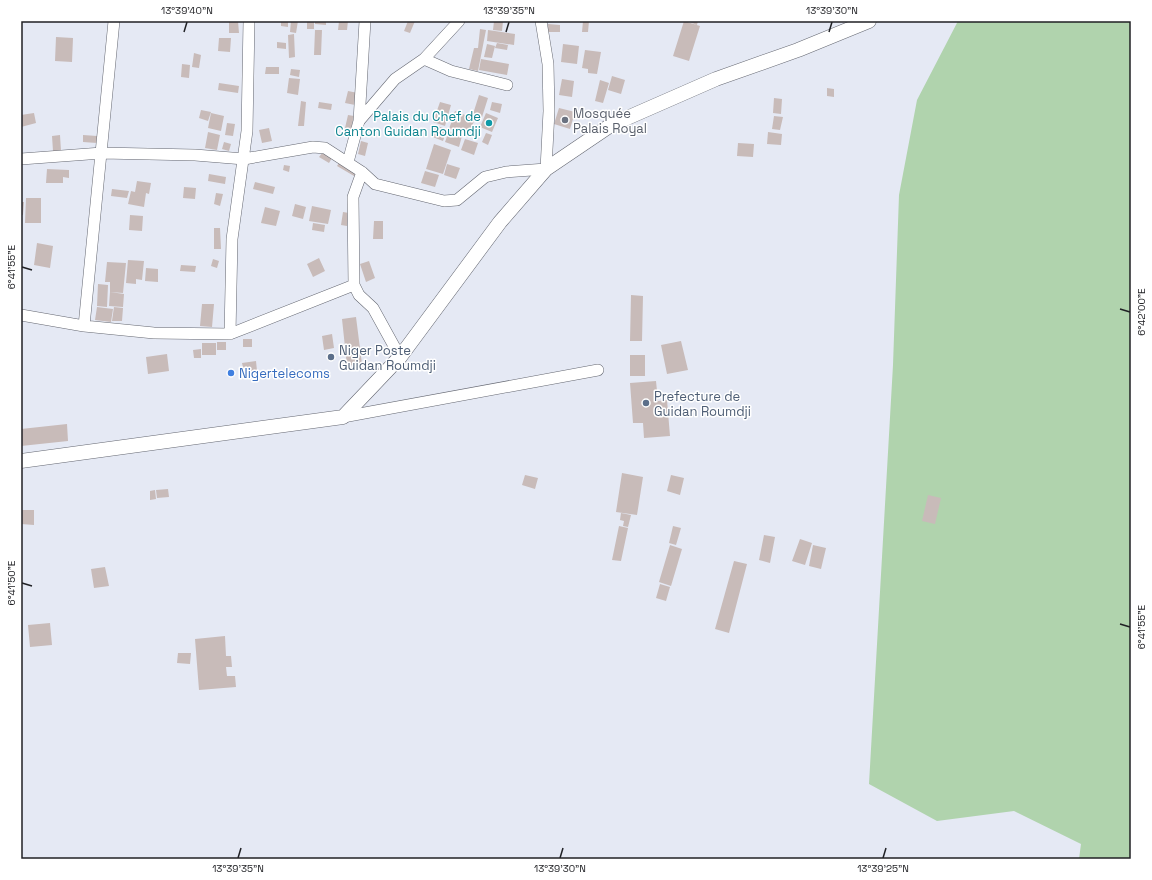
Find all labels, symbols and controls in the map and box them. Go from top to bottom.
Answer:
text: 13°39'40"N [161,4,213,17]
text: 13°39'35"N [483,4,535,17]
text: 13°39'30"N [806,4,858,17]
place label: Mosquée Palais Royal [573,105,647,137]
place label: Palais du Chef de Canton Guidan Roumdji [335,108,481,140]
marker: Mosquée Palais Royal [560,115,570,125]
marker: Palais du Chef de Canton Guidan Roumdji [484,118,494,128]
text: 6°41'55"E [5,244,18,289]
text: 6°42'00"E [1135,288,1148,336]
place label: Niger Poste Guidan Roumdji [339,342,436,374]
marker: Niger Poste Guidan Roumdji [326,352,336,362]
place label: Nigertelecoms [239,365,330,382]
marker: Nigertelecoms [226,368,236,378]
place label: Prefecture de Guidan Roumdji [654,388,751,420]
marker: Prefecture de Guidan Roumdji [641,398,651,408]
text: 6°41'50"E [5,560,18,605]
text: 6°41'55"E [1135,604,1148,649]
text: 13°39'35"N [212,862,264,875]
text: 13°39'30"N [534,862,586,875]
text: 13°39'25"N [857,862,909,875]

